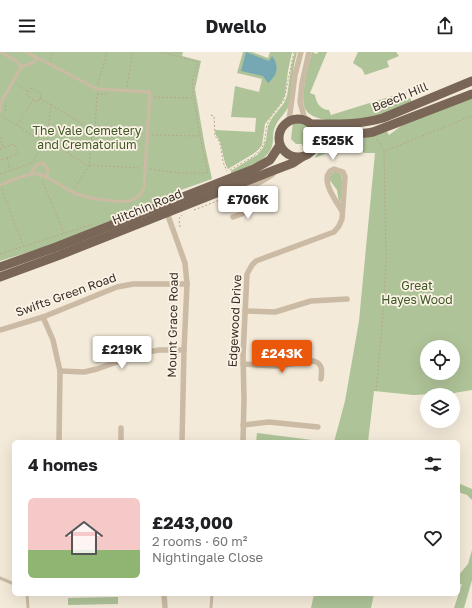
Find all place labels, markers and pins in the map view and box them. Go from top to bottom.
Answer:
pin: £525K [305,127,361,161]
pin: £706K [220,186,276,220]
pin: £219K [94,336,150,370]
pin: £243K [254,340,310,374]

